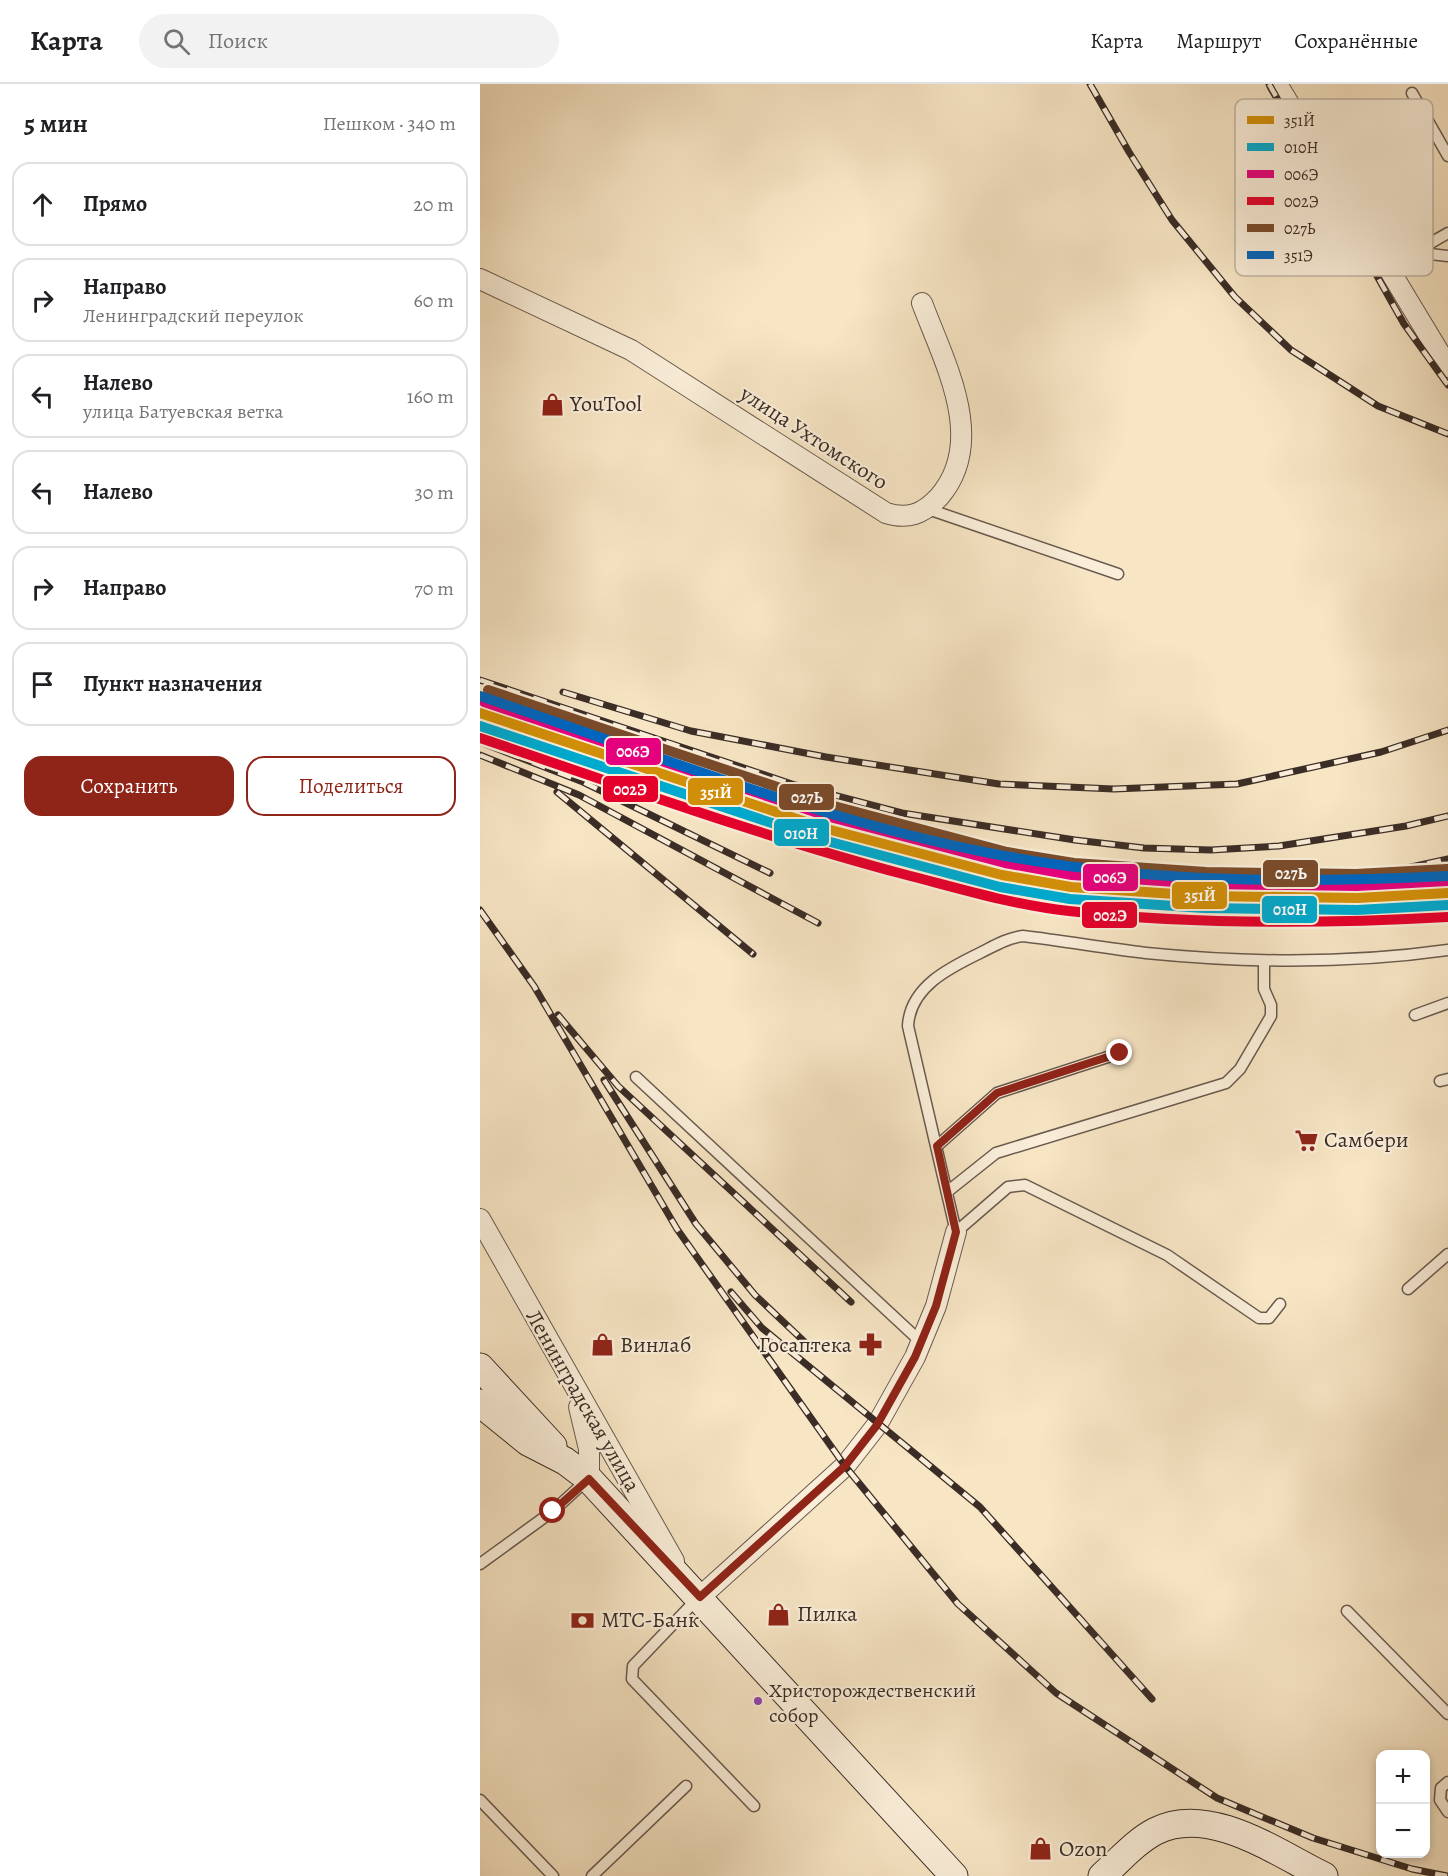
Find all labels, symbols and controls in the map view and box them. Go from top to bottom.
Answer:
search box [139,14,559,68]
text: Карта [30,22,103,60]
icon: search [160,25,193,58]
text: Поиск [208,26,268,56]
text: Карта [1090,27,1143,55]
text: Маршрут [1176,27,1261,55]
text: Сохранённые [1294,27,1418,55]
legend [1235,99,1433,276]
text: 5 мин [24,106,88,141]
text: Пешком · 340 m [323,110,456,137]
text: 351Й [1284,110,1315,132]
text: 010Н [1284,137,1319,159]
text: 006Э [1284,164,1318,186]
icon: ahead [26,188,59,221]
text: Прямо [83,189,147,219]
text: 20 m [413,191,454,218]
text: 002Э [1284,191,1319,213]
text: 027Ь [1284,218,1316,240]
text: 351Э [1284,245,1313,267]
text: Направо [83,272,166,302]
icon: right [26,284,59,317]
text: 60 m [414,287,454,314]
text: Ленинградский переулок [83,302,304,329]
text: Налево [83,368,153,398]
street label: улица Ухтомского [733,378,894,497]
icon: left [26,380,59,413]
text: 160 m [407,383,454,410]
place label: YouTool [569,389,642,419]
shop icon: YouTool [539,391,565,417]
text: улица Батуевская ветка [83,398,284,425]
icon: left [26,476,59,509]
text: Налево [83,477,153,507]
text: 30 m [414,479,454,506]
icon: right [26,572,59,605]
text: Направо [83,573,166,603]
text: 70 m [414,575,454,602]
icon: arrive [26,668,59,701]
text: Пункт назначения [83,669,262,699]
line badge: 006Э [605,737,662,766]
text: 006Э [616,741,650,763]
button: Сохранить [24,756,234,816]
button: Поделиться [246,756,456,816]
line badge: 002Э [602,775,659,803]
line badge: 351Й [687,777,744,806]
text: 002Э [613,779,647,801]
text: 351Й [700,782,732,804]
line badge: 027Ь [778,783,835,811]
text: 027Ь [791,787,824,809]
line badge: 010Н [773,818,830,847]
text: 010Н [784,823,818,845]
line badge: 027Ь [1262,859,1319,888]
line badge: 006Э [1082,863,1139,892]
text: 027Ь [1275,863,1308,885]
text: 006Э [1093,867,1127,889]
line badge: 351Й [1171,881,1228,910]
text: 351Й [1184,885,1216,907]
line badge: 010Н [1261,895,1318,924]
text: 010Н [1273,899,1307,921]
line badge: 002Э [1081,901,1138,929]
text: 002Э [1093,905,1127,927]
route end [1106,1039,1132,1065]
place label: Самбери [1324,1125,1409,1155]
supermarket icon: Самбери [1293,1127,1319,1153]
street label: Ленинградская улица [519,1304,648,1498]
place label: Винлаб [620,1330,691,1360]
place label: Госаптека [759,1330,853,1360]
shop icon: Винлаб [589,1332,615,1358]
pharmacy icon: Госаптека [857,1332,883,1358]
route start [539,1497,565,1523]
place label: Пилка [797,1599,858,1629]
shop icon: Пилка [766,1601,792,1627]
place label: МТС-Банк [601,1605,699,1635]
bank icon: МТС-Банк [570,1607,596,1633]
place label: Христорождественский собор [769,1677,976,1729]
marker: Христорождественский собор [752,1695,764,1707]
map controls [1376,1750,1430,1858]
button: + [1376,1750,1430,1804]
button: − [1376,1804,1430,1858]
place label: Ozon [1059,1834,1107,1864]
shop icon: Ozon [1028,1836,1054,1862]

